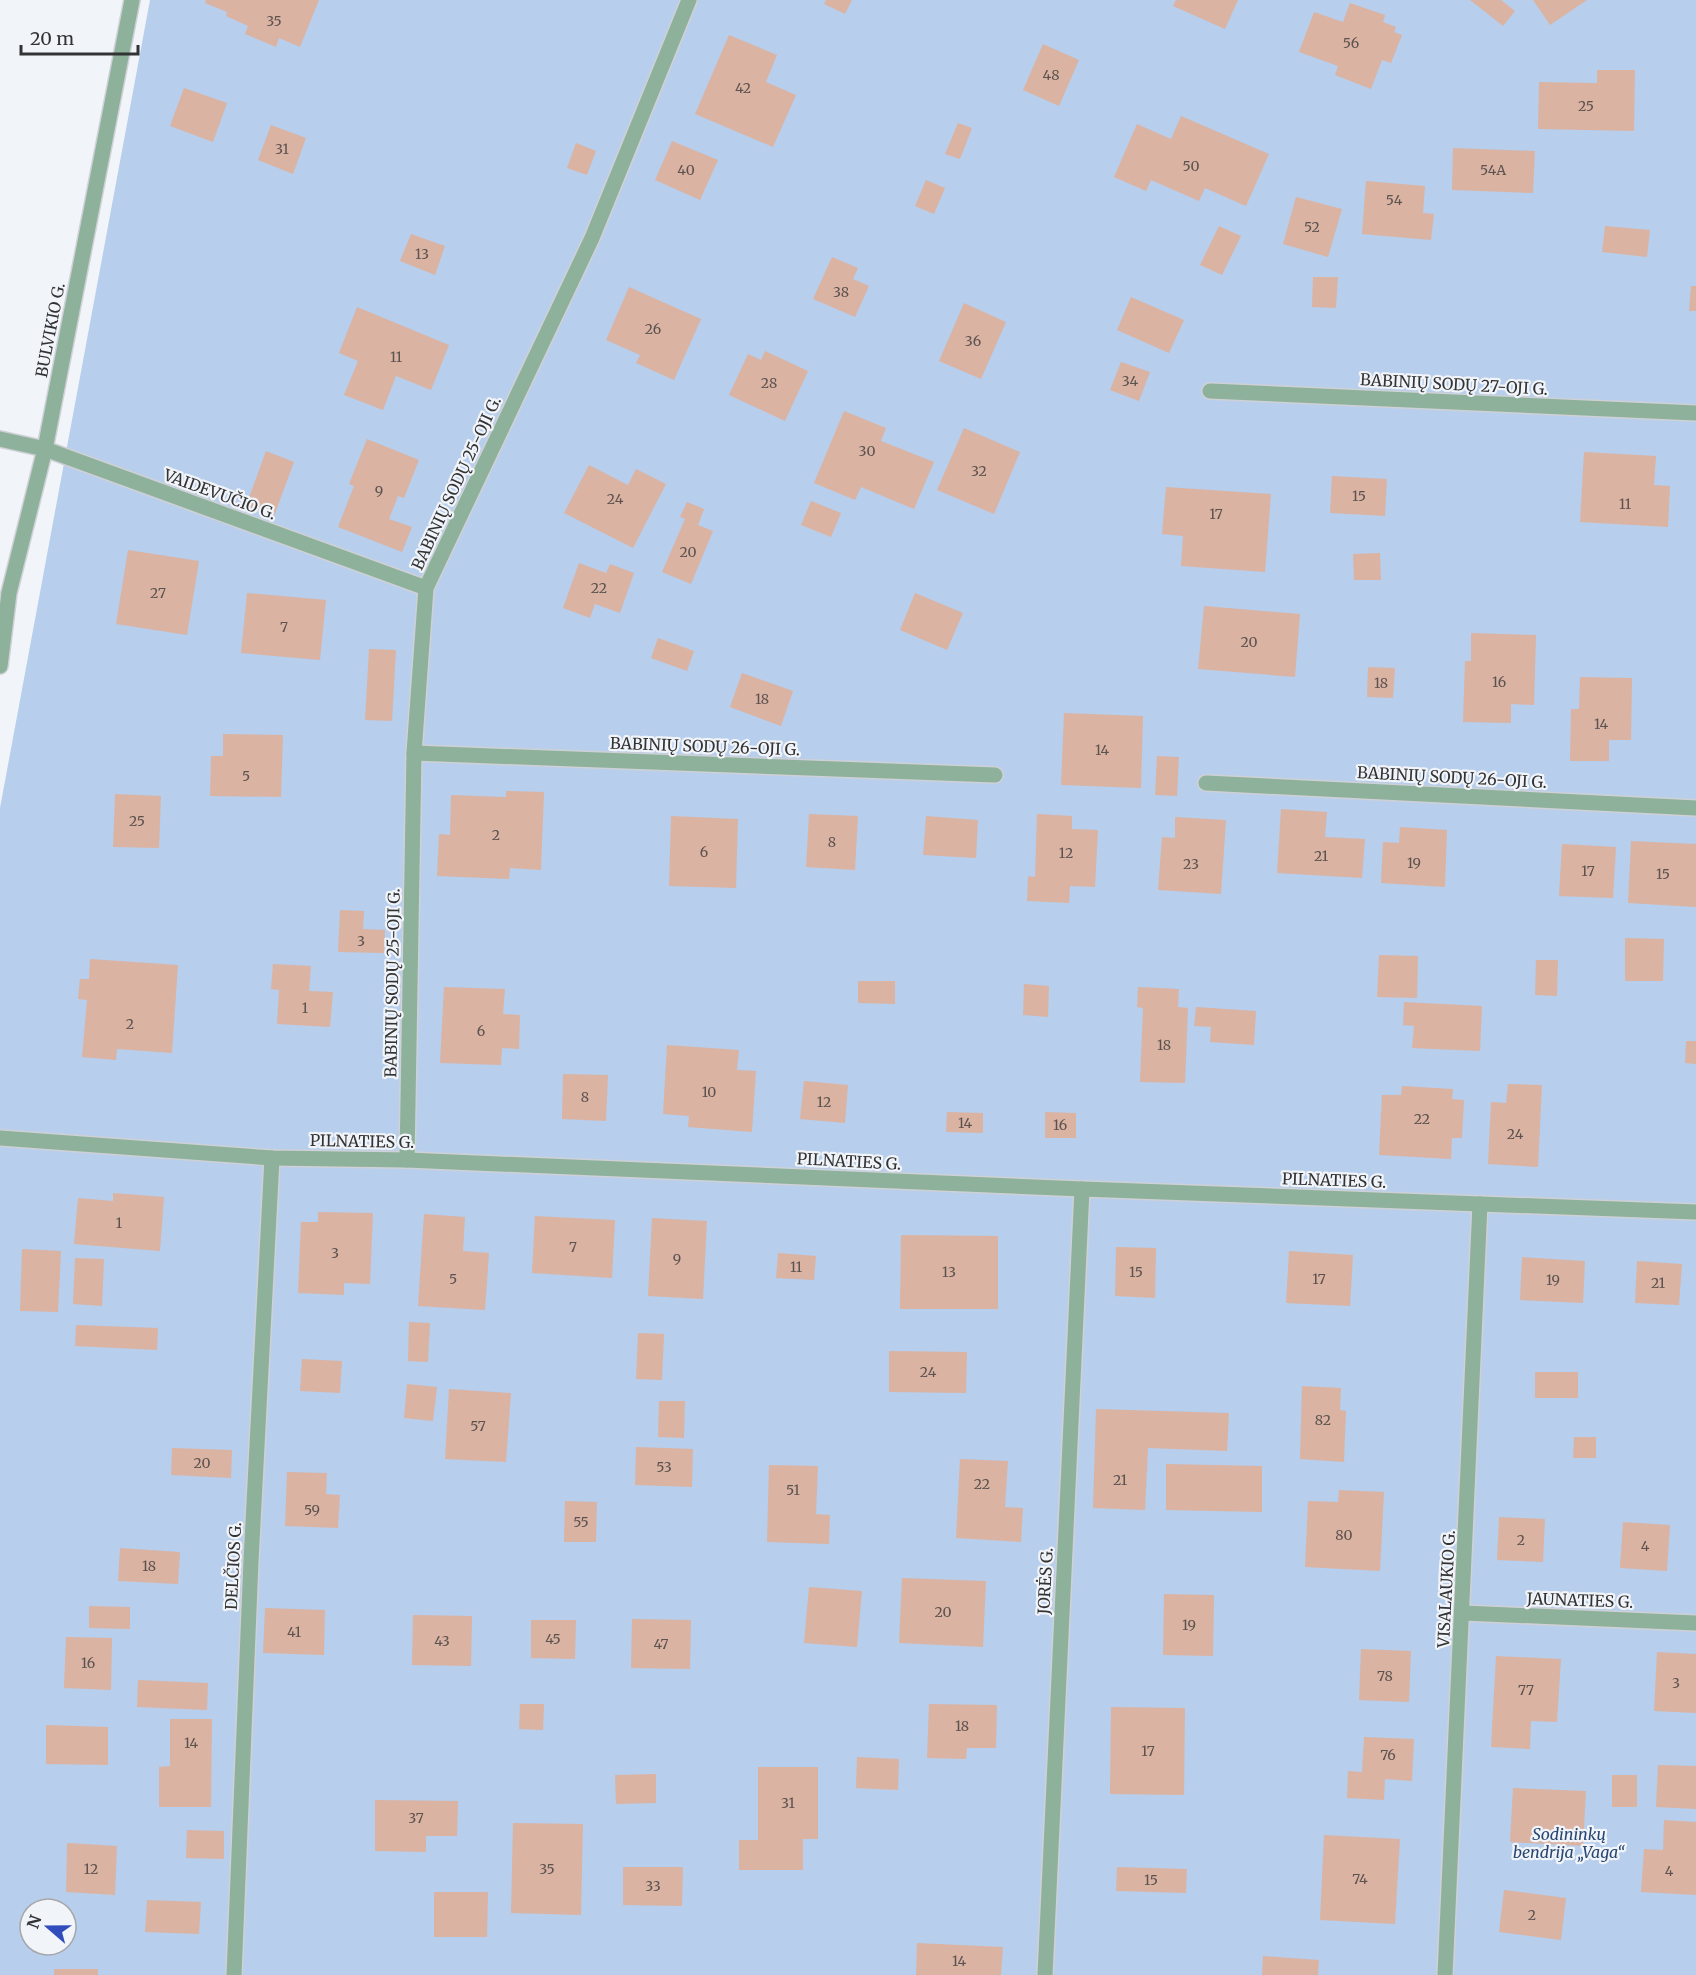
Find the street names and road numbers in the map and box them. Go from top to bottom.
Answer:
street label: BULVIKIO G. [31,281,69,379]
street label: BABINIŲ SODŲ 27-OJI G. [1359,369,1549,399]
street label: BABINIŲ SODŲ 25-OJI G. [407,393,505,573]
street label: VAIDEVUČIO G. [160,464,279,524]
street label: BABINIŲ SODŲ 26-OJI G. [610,733,800,759]
street label: BABINIŲ SODŲ 26-OJI G. [1357,762,1547,792]
street label: BABINIŲ SODŲ 25-OJI G. [380,888,404,1078]
street label: PILNATIES G. [310,1130,414,1152]
street label: PILNATIES G. [796,1148,902,1174]
street label: PILNATIES G. [1281,1168,1387,1192]
street label: DELČIOS G. [221,1522,245,1610]
street label: VISALAUKIO G. [1433,1530,1459,1649]
street label: JORĖS G. [1033,1547,1057,1616]
street label: JAUNATIES G. [1525,1588,1634,1612]

